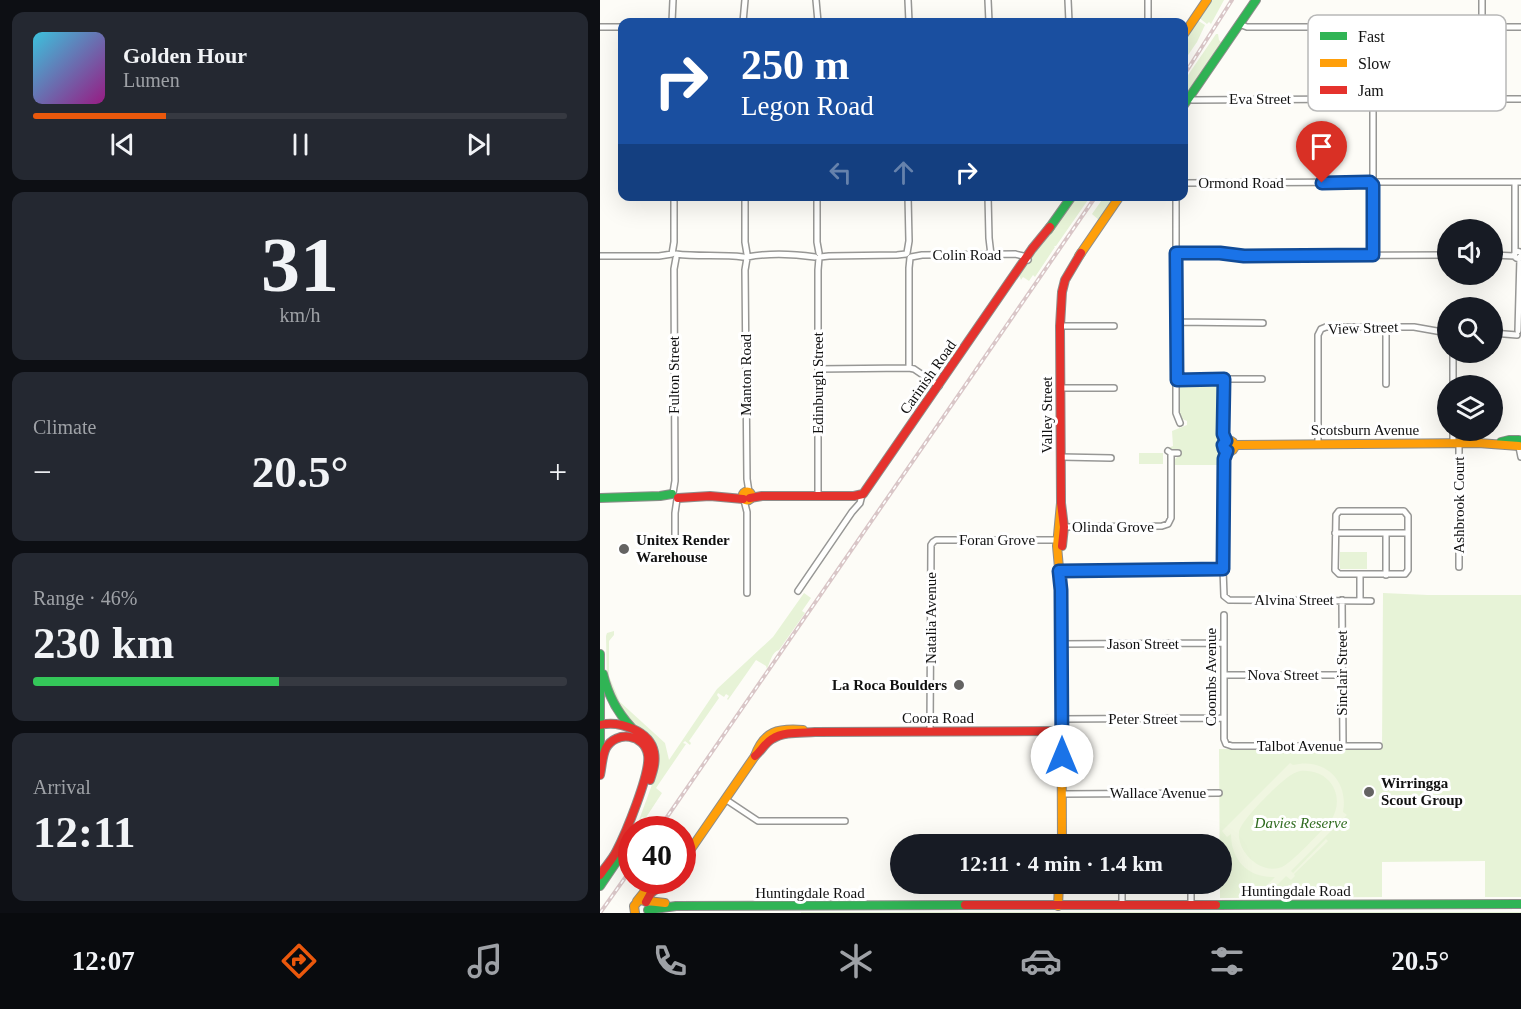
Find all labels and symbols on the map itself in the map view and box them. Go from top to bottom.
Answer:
legend [1308,15,1506,111]
text: Fast [1358,28,1385,45]
text: Slow [1358,55,1391,72]
text: Jam [1358,82,1384,99]
street label: Eva Street [1229,91,1292,107]
pin [1296,121,1347,183]
street label: Ormond Road [1198,175,1284,191]
street label: Colin Road [933,247,1002,263]
street label: View Street [1328,319,1399,337]
street label: Edinburgh Street [810,331,826,434]
street label: Manton Road [738,333,754,416]
street label: Fulton Street [666,335,682,414]
street label: Carinish Road [897,337,960,417]
street label: Valley Street [1039,376,1055,454]
street label: Scotsburn Avenue [1311,422,1420,438]
street label: Ashbrook Court [1451,456,1467,554]
street label: Olinda Grove [1072,519,1154,535]
place label: Unitex Render Warehouse [636,532,730,565]
street label: Foran Grove [959,532,1035,548]
marker: Unitex Render Warehouse [617,542,631,556]
street label: Natalia Avenue [923,572,939,664]
street label: Alvina Street [1254,592,1335,608]
street label: Coombs Avenue [1203,627,1219,726]
street label: Sinclair Street [1334,629,1350,716]
street label: Jason Street [1107,636,1180,652]
street label: Nova Street [1247,667,1319,683]
place label: La Roca Boulders [832,677,947,693]
marker: La Roca Boulders [952,678,966,692]
street label: Coora Road [902,710,975,726]
street label: Peter Street [1108,711,1179,727]
position arrow [1030,724,1094,788]
street label: Talbot Avenue [1257,738,1344,754]
place label: Wirringga Scout Group [1381,775,1463,808]
street label: Wallace Avenue [1110,785,1207,801]
marker: Wirringga Scout Group [1362,785,1376,799]
park label: Davies Reserve [1254,815,1348,831]
speed limit sign: 40 [618,816,696,894]
street label: Huntingdale Road [1241,883,1351,899]
street label: Huntingdale Road [755,885,865,901]

